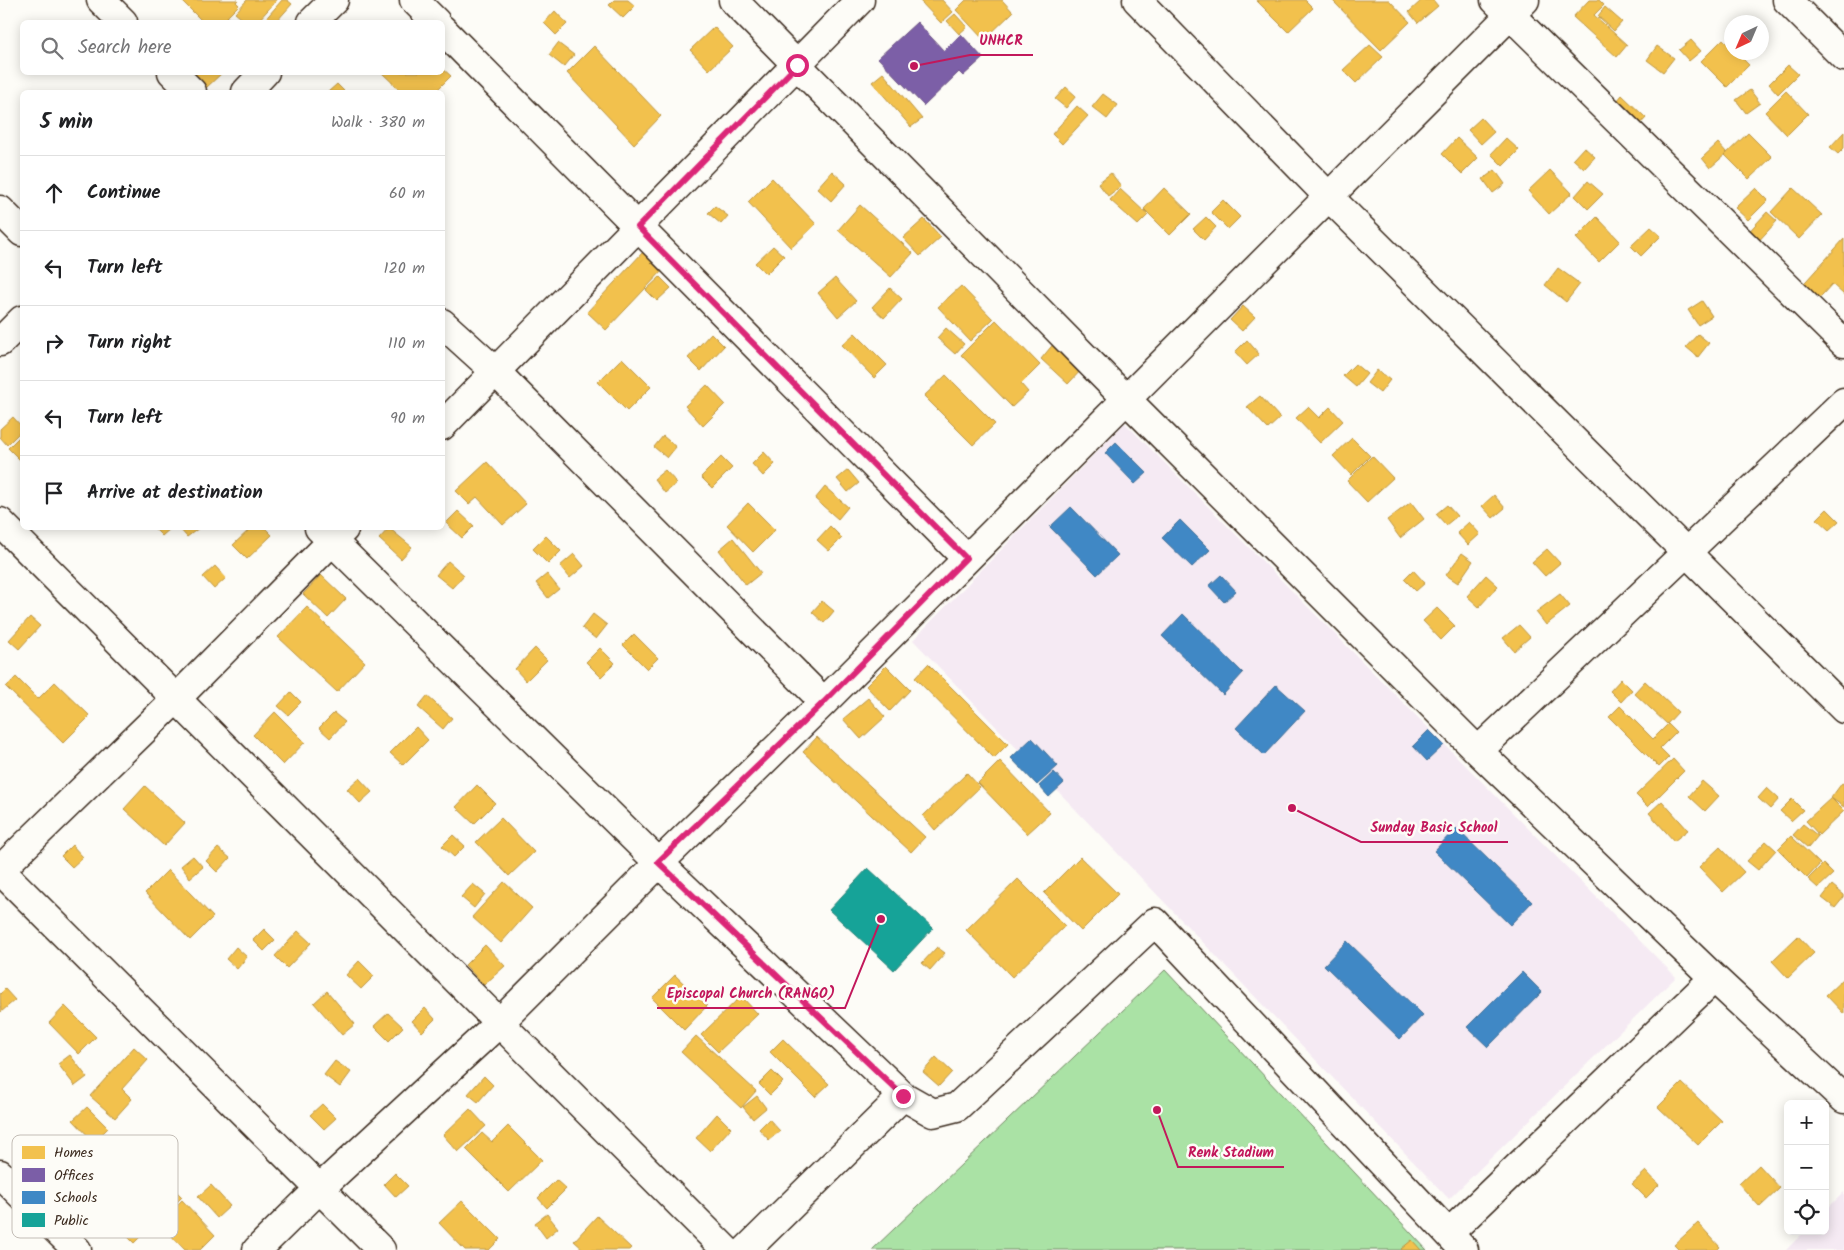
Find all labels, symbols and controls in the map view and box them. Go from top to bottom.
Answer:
north arrow [1724,15,1769,60]
search box [20,20,445,75]
callout: UNHCR [970,26,1033,55]
text: UNHCR [979,30,1023,52]
text: Search here [78,33,172,63]
icon: search [38,34,66,62]
route start [786,54,809,77]
text: 5 min [40,106,93,139]
text: Walk · 380 m [331,110,425,135]
text: Continue [87,178,160,208]
icon: ahead [40,179,68,207]
text: 60 m [389,181,425,206]
text: Turn left [87,253,162,283]
icon: left [40,254,68,282]
text: 120 m [384,256,425,281]
text: Turn right [87,328,172,358]
icon: right [40,329,68,357]
text: 110 m [388,331,425,356]
text: Turn left [87,403,162,433]
icon: left [40,404,68,432]
text: 90 m [390,406,425,431]
text: Arrive at destination [87,478,263,508]
icon: arrive [40,479,68,507]
callout: Sunday Basic School [1361,813,1508,842]
text: Sunday Basic School [1371,817,1498,839]
callout: Episcopal Church (RANGO) [657,979,845,1008]
text: Episcopal Church (RANGO) [667,983,835,1005]
route end [892,1085,915,1108]
map controls [1784,1100,1829,1235]
button: + [1784,1100,1829,1145]
legend [12,1135,178,1238]
callout: Renk Stadium [1178,1138,1284,1167]
text: Homes [54,1142,93,1164]
text: Renk Stadium [1188,1142,1274,1164]
button: − [1784,1145,1829,1190]
text: Offices [54,1165,94,1187]
text: Schools [54,1187,97,1209]
button: locate [1784,1190,1829,1235]
text: Public [54,1210,89,1232]

